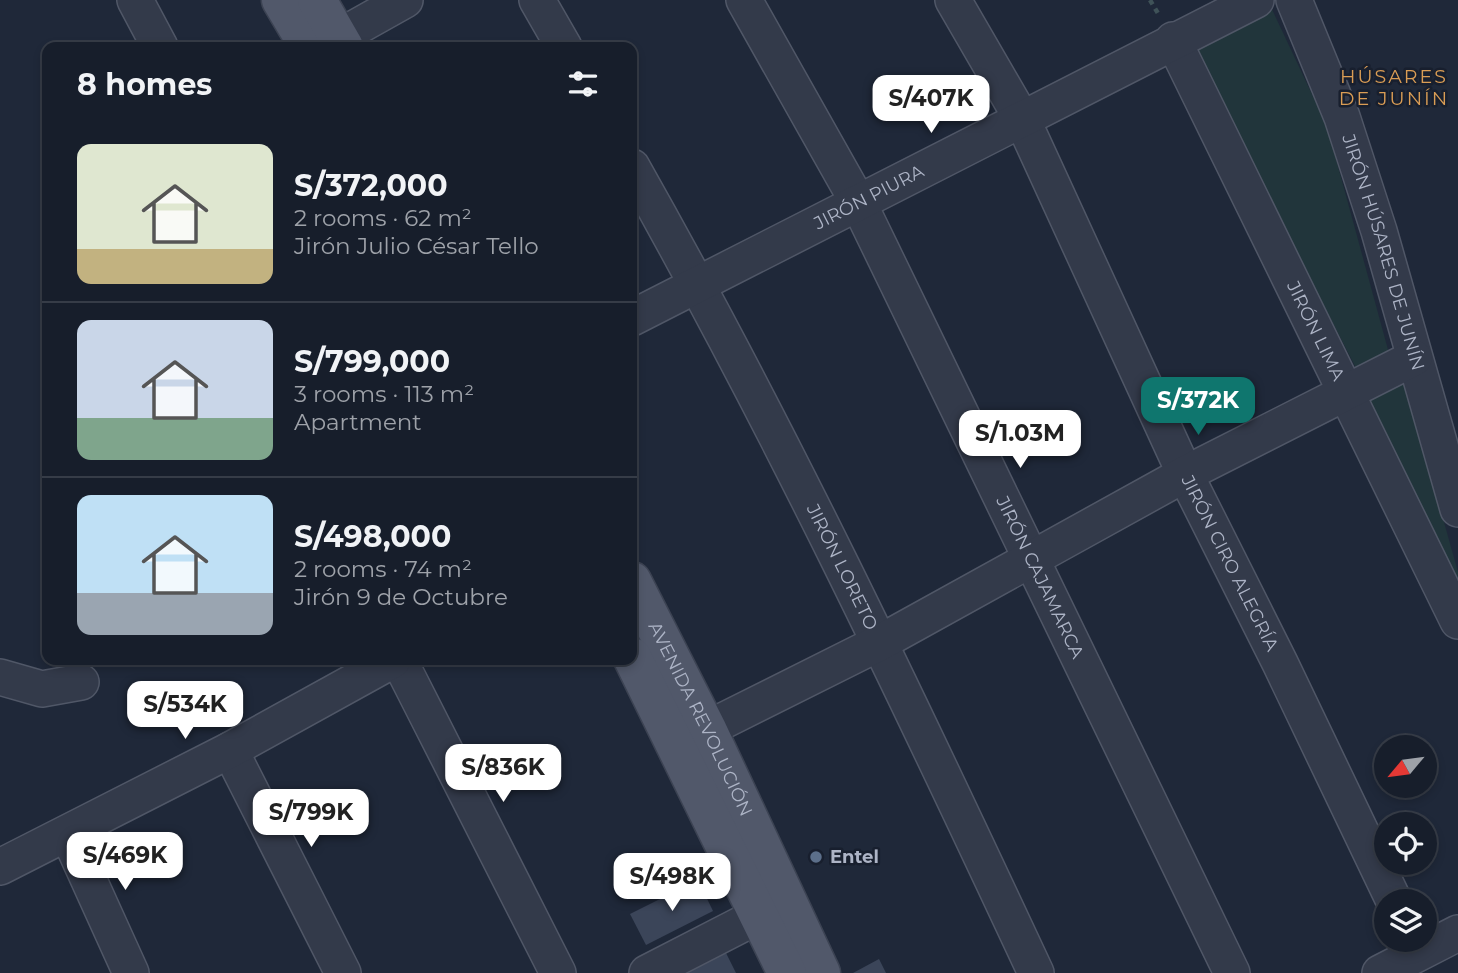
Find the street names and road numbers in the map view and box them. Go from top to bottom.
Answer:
street label: JIRÓN HÚSARES DE JUNÍN [1337,131,1429,373]
street label: JIRÓN PIURA [810,160,928,235]
street label: JIRÓN LIMA [1282,277,1349,384]
street label: JIRÓN CIRO ALEGRÍA [1176,471,1283,655]
street label: JIRÓN CAJAMARCA [991,492,1089,662]
street label: JIRÓN LORETO [801,500,883,634]
street label: AVENIDA REVOLUCIÓN [643,618,757,820]

